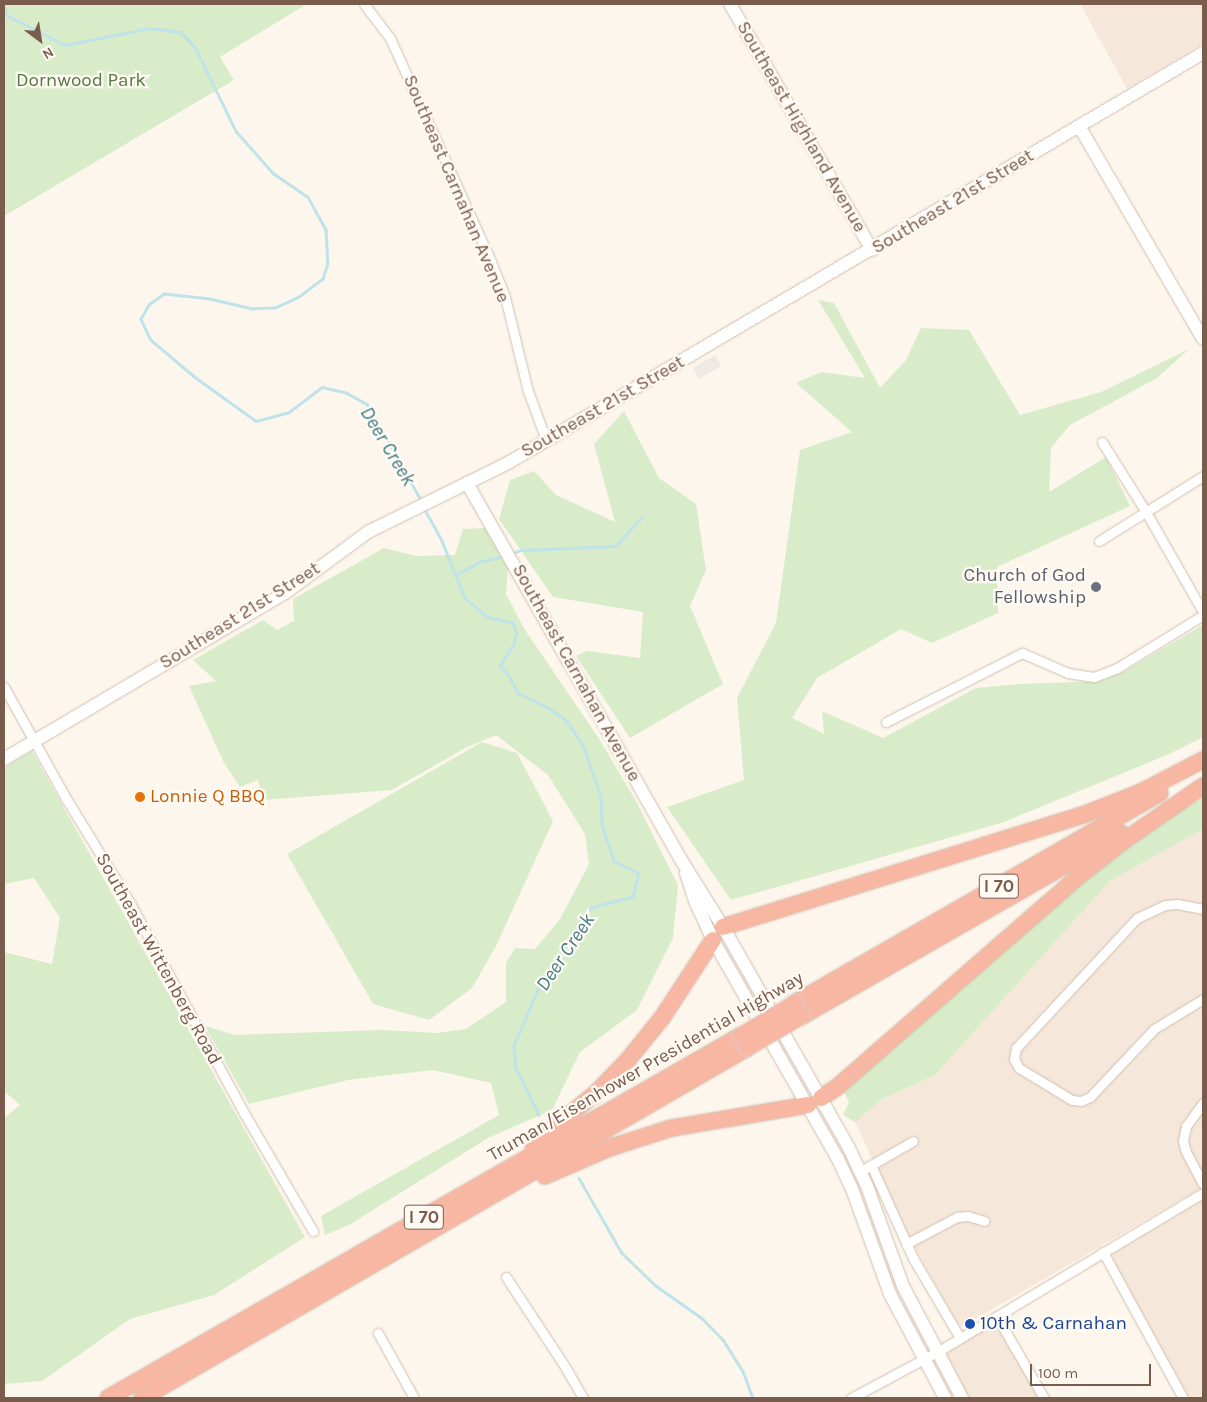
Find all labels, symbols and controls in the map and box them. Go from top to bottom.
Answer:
north arrow [15,15,65,65]
street label: Southeast Highland Avenue [731,17,871,237]
text: N [39,43,57,63]
park label: Dornwood Park [16,70,146,92]
street label: Southeast Carnahan Avenue [398,72,514,306]
street label: Southeast 21st Street [868,145,1038,259]
street label: Southeast 21st Street [517,351,689,463]
water label: Deer Creek [355,402,421,490]
street label: Southeast 21st Street [156,557,324,675]
street label: Southeast Carnahan Avenue [507,560,645,786]
place label: Church of God Fellowship [963,565,1086,609]
marker: Church of God Fellowship [1090,581,1102,593]
place label: Lonnie Q BBQ [150,786,265,808]
marker: Lonnie Q BBQ [134,791,146,803]
street label: Southeast Wittenberg Road [90,849,226,1069]
road number: I 70 [978,870,1020,901]
water label: Deer Creek [530,909,600,995]
street label: Truman/Eisenhower Presidential Highway [484,967,808,1167]
road number: I 70 [403,1202,445,1232]
place label: 10th & Carnahan [980,1313,1127,1335]
marker: 10th & Carnahan [964,1318,976,1330]
scale bar [1032,1354,1153,1386]
text: 100 m [1038,1364,1078,1382]

